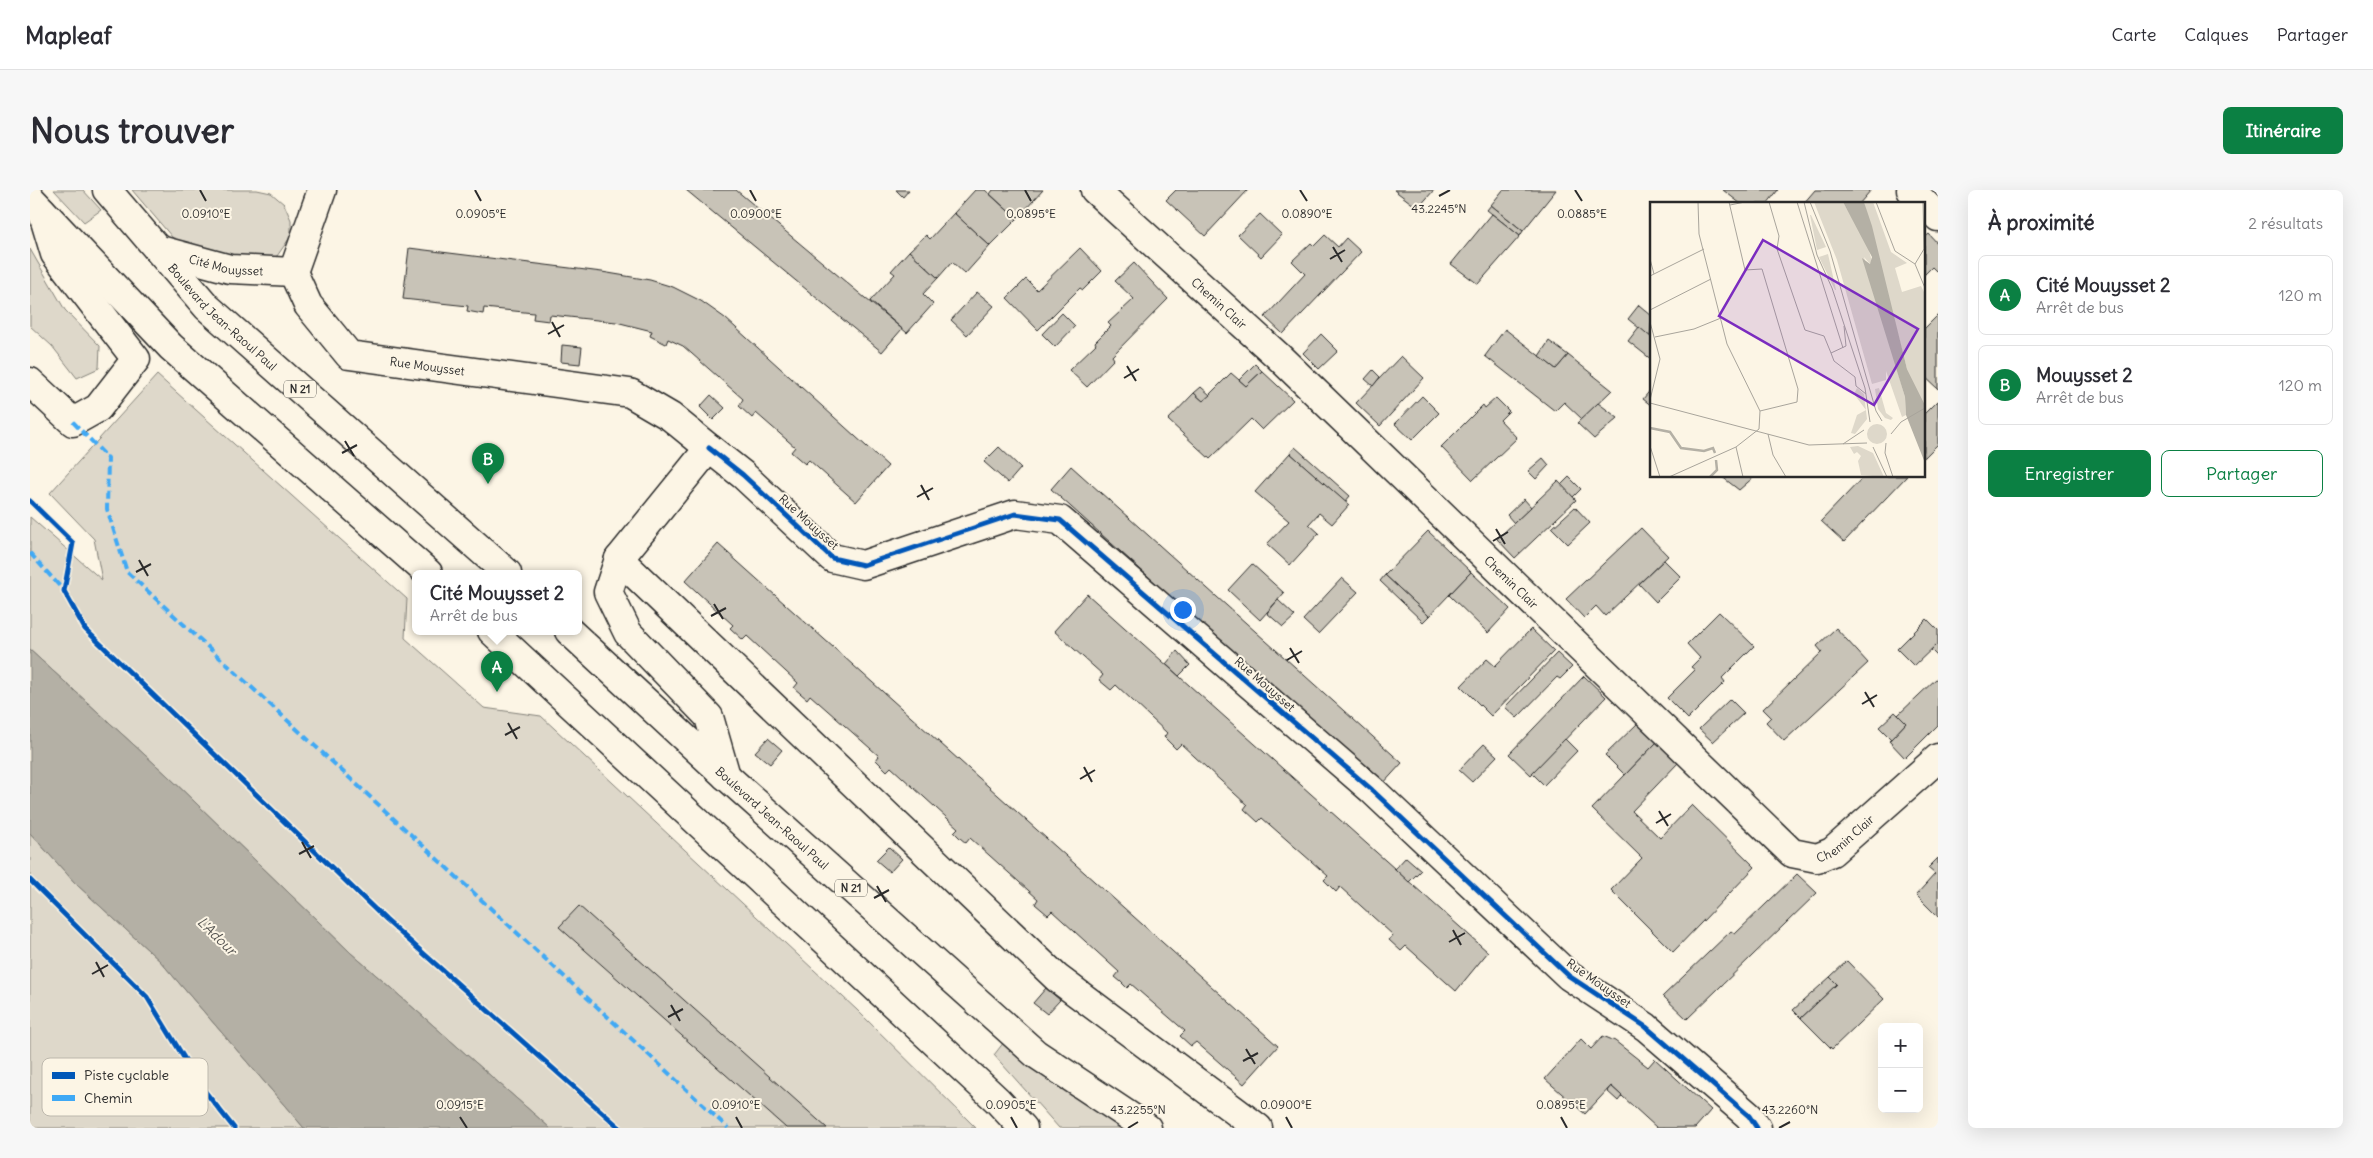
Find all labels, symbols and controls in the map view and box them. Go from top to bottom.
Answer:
text: Mapleaf [25,20,112,50]
text: Carte [2111,23,2156,46]
text: Calques [2184,23,2249,46]
text: Partager [2277,23,2348,46]
button: Itinéraire [2223,107,2343,154]
text: Nous trouver [30,108,234,152]
text: 43.2245°N [1411,201,1467,216]
inset map [1650,202,1926,478]
text: 0.0910°E [182,206,230,221]
text: 0.0905°E [455,206,507,221]
text: 0.0900°E [730,206,782,221]
text: 0.0895°E [1006,206,1056,221]
text: 0.0890°E [1281,206,1333,221]
text: 0.0885°E [1557,206,1607,221]
text: À proximité [1988,209,2095,236]
text: 2 résultats [2248,213,2323,233]
street label: Cité Mouysset [187,251,264,278]
street label: Boulevard Jean-Raoul Paul [165,260,280,373]
text: Cité Mouysset 2 [2036,273,2170,297]
street label: Chemin Clair [1189,274,1250,332]
text: A [2000,285,2010,305]
text: 120 m [2279,285,2322,305]
text: Arrêt de bus [2036,297,2124,317]
street label: Rue Mouysset [389,353,466,378]
text: Mouysset 2 [2036,363,2133,387]
text: B [2000,375,2010,395]
text: 120 m [2279,375,2322,395]
road number: N 21 [284,380,316,398]
text: Arrêt de bus [2036,387,2124,407]
pin: B [472,443,504,484]
button: Enregistrer [1988,450,2151,497]
button: Partager [2161,450,2323,497]
street label: Rue Mouysset [776,491,842,553]
street label: Chemin Clair [1481,552,1542,611]
popup [412,570,582,635]
text: Cité Mouysset 2 [430,581,564,605]
your location [1170,597,1196,623]
text: Arrêt de bus [430,605,518,625]
pin: A [481,651,513,692]
street label: Rue Mouysset [1232,654,1298,714]
street label: Boulevard Jean-Raoul Paul [713,763,832,872]
street label: Chemin Clair [1814,811,1877,865]
road number: N 21 [835,880,867,896]
water label: L'Adour [194,913,242,961]
street label: Rue Mouysset [1564,955,1634,1011]
map controls [1878,1023,1923,1113]
button: + [1878,1023,1923,1068]
legend [42,1058,208,1116]
text: Piste cyclable [84,1066,169,1084]
button: − [1878,1068,1923,1113]
text: Chemin [84,1089,132,1107]
text: 0.0915°E [436,1097,484,1112]
text: 0.0910°E [712,1097,760,1112]
text: 0.0905°E [985,1097,1037,1112]
text: 0.0900°E [1260,1097,1312,1112]
text: 0.0895°E [1536,1097,1586,1112]
text: 43.2255°N [1110,1102,1166,1117]
text: 43.2260°N [1762,1102,1818,1117]

